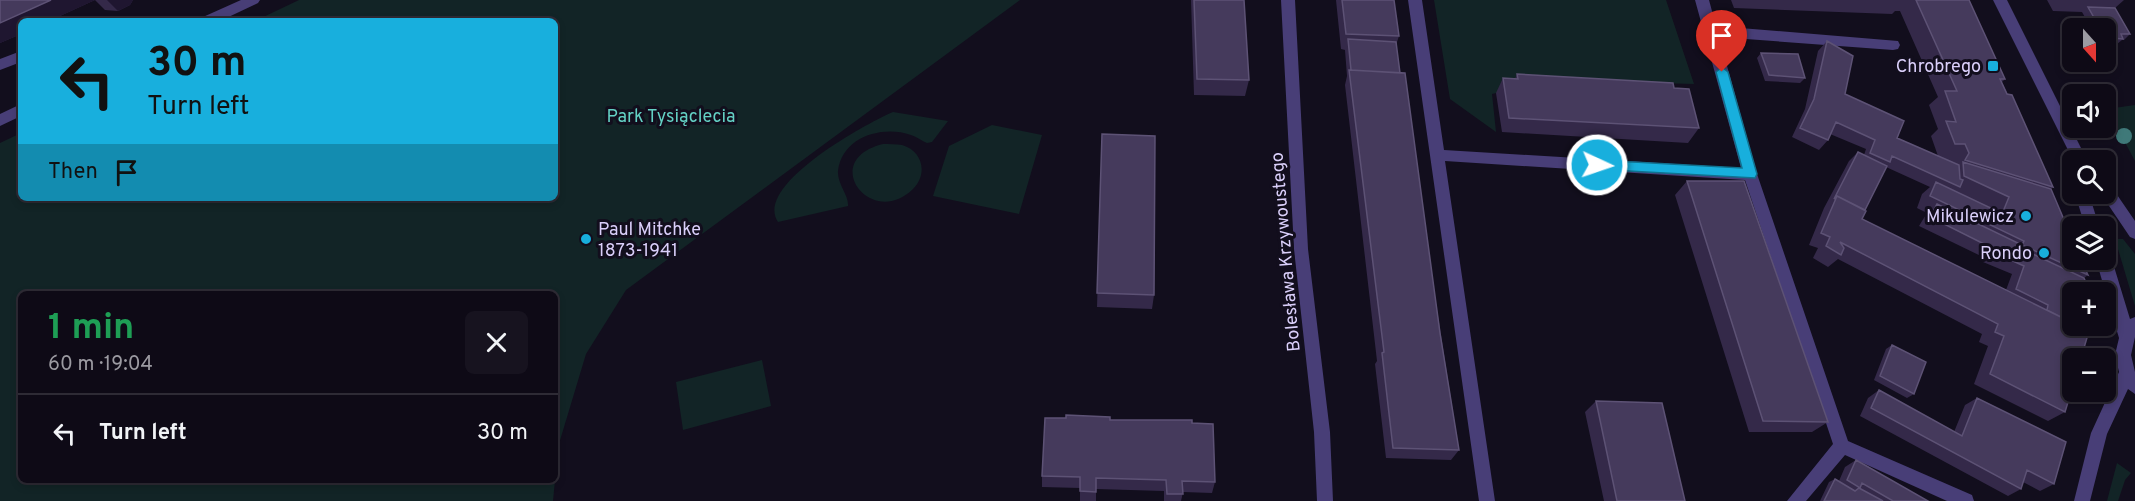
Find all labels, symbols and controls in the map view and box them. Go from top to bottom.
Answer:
pin [1696,10,1747,72]
north arrow [2062,18,2116,72]
map controls [2062,18,2116,402]
icon: arrive [1705,19,1738,52]
text: 30 m [147,38,246,91]
icon: left [48,42,126,120]
place label: Chrobrego [1896,56,1981,79]
marker: Chrobrego [1986,59,2000,73]
button: sound [2062,84,2116,138]
text: Turn left [147,90,249,124]
park label: Park Tysiąclecia [606,106,736,129]
position arrow [1565,133,1629,197]
button: search [2062,150,2116,204]
street label: Bolesława Krzywoustego [1266,151,1307,353]
icon: arrive [110,156,143,189]
text: Then [48,159,98,186]
place label: Mikulewicz [1926,206,2014,229]
marker: Mikulewicz [2019,209,2033,223]
button: layers [2062,216,2116,270]
place label: Paul Mitchke 1873-1941 [598,219,701,263]
marker: Paul Mitchke 1873-1941 [579,232,593,246]
place label: Rondo [1980,243,2032,266]
marker: Rondo [2037,246,2051,260]
button: + [2062,282,2116,336]
text: 1 min [48,306,134,352]
button: close [465,311,528,374]
button: − [2062,348,2116,402]
text: 60 m · 19:04 [48,352,153,378]
icon: left [48,417,81,450]
text: Turn left [99,420,187,447]
text: 30 m [477,420,528,447]

